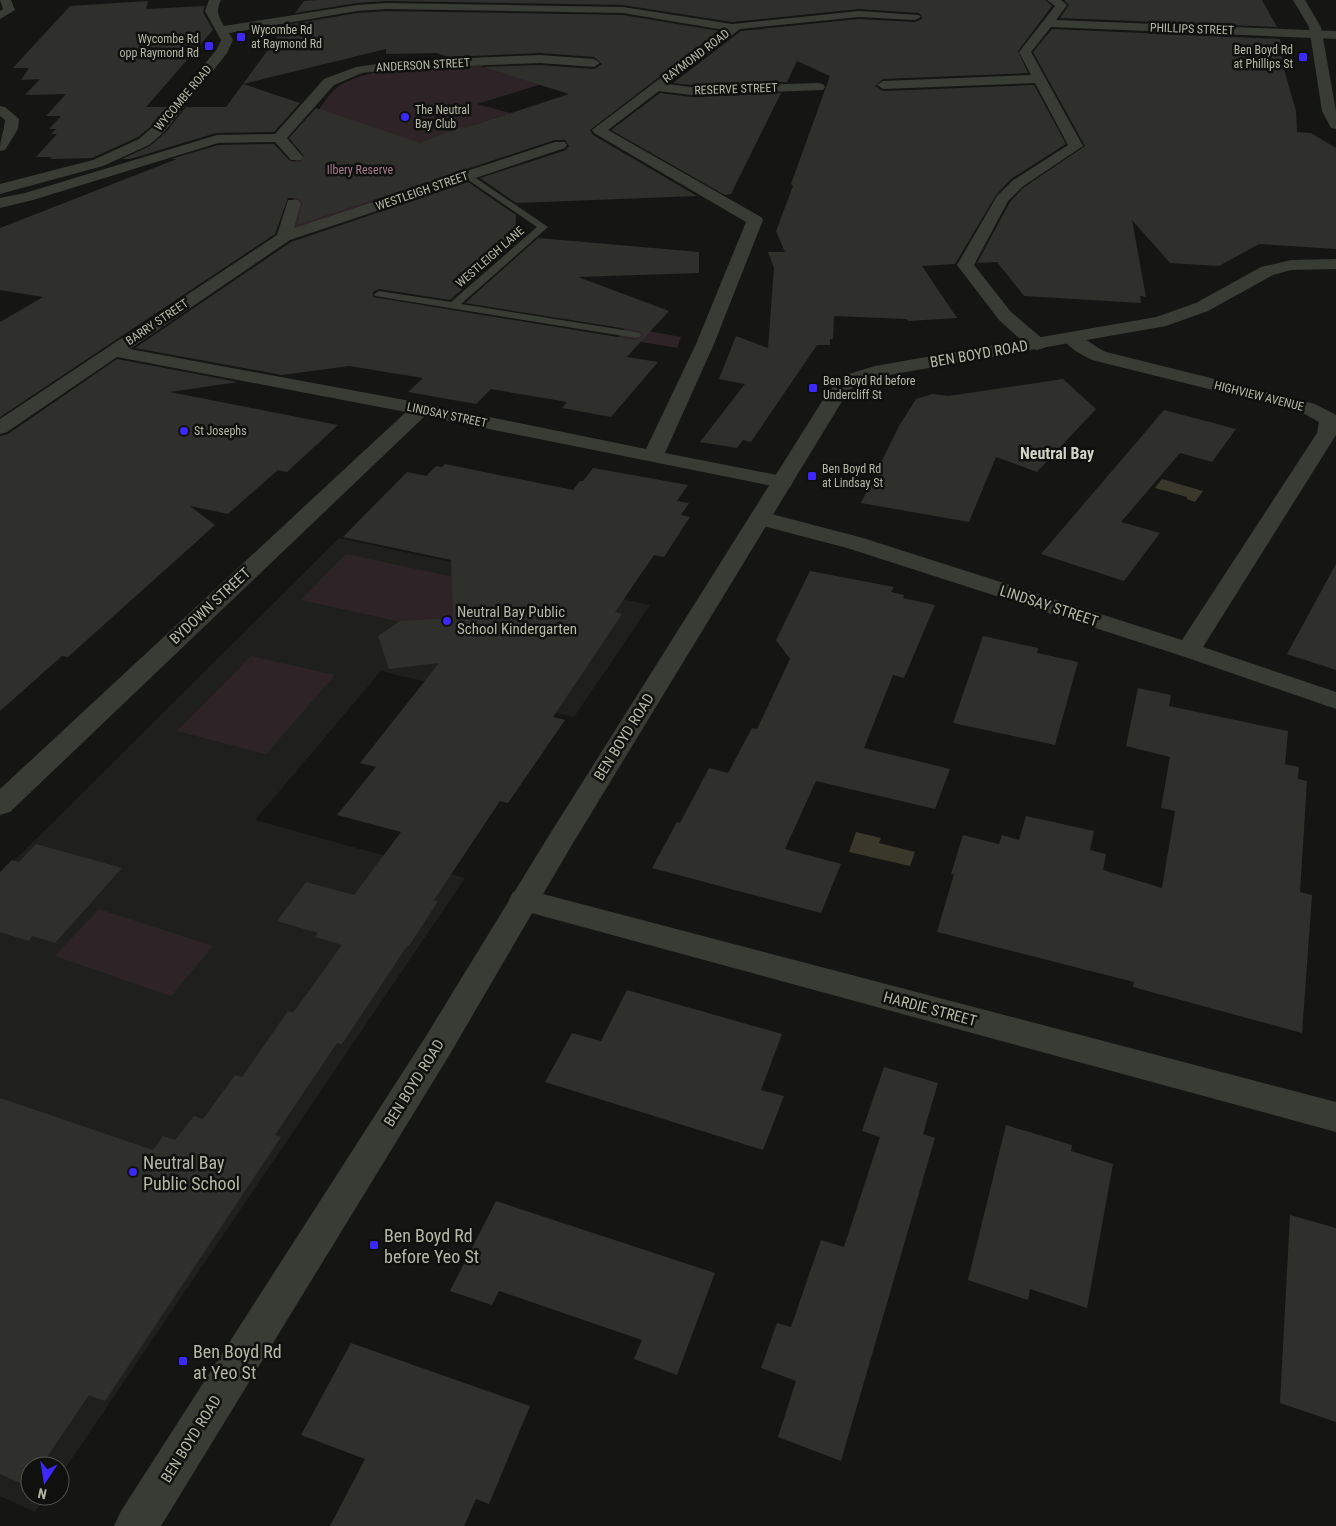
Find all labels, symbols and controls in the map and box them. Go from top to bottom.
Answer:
street label: PHILLIPS STREET [1150,21,1234,37]
place label: Wycombe Rd at Raymond Rd [251,23,322,51]
street label: RAYMOND ROAD [660,26,732,86]
marker: Wycombe Rd at Raymond Rd [235,31,247,43]
place label: Wycombe Rd opp Raymond Rd [119,32,199,60]
marker: Wycombe Rd opp Raymond Rd [203,40,215,52]
place label: Ben Boyd Rd at Phillips St [1234,43,1293,71]
marker: Ben Boyd Rd at Phillips St [1297,51,1309,63]
street label: ANDERSON STREET [376,56,470,74]
street label: WYCOMBE ROAD [152,62,214,133]
street label: RESERVE STREET [694,81,778,97]
place label: The Neutral Bay Club [415,103,470,131]
marker: The Neutral Bay Club [399,111,411,123]
park label: Ilbery Reserve [327,163,394,177]
street label: WESTLEIGH STREET [374,169,470,213]
street label: WESTLEIGH LANE [453,224,527,290]
street label: BARRY STREET [123,296,191,348]
street label: BEN BOYD ROAD [929,337,1029,371]
place label: Ben Boyd Rd before Undercliff St [823,374,916,402]
street label: HIGHVIEW AVENUE [1213,378,1305,414]
marker: Ben Boyd Rd before Undercliff St [807,382,819,394]
street label: LINDSAY STREET [406,400,488,430]
place label: St Josephs [194,424,247,438]
marker: St Josephs [178,425,190,437]
district label: Neutral Bay [1020,444,1094,463]
place label: Ben Boyd Rd at Lindsay St [822,462,883,490]
marker: Ben Boyd Rd at Lindsay St [806,470,818,482]
street label: BYDOWN STREET [166,564,254,648]
street label: LINDSAY STREET [998,582,1101,630]
place label: Neutral Bay Public School Kindergarten [457,603,577,638]
marker: Neutral Bay Public School Kindergarten [441,615,453,627]
street label: BEN BOYD ROAD [590,690,658,784]
street label: HARDIE STREET [881,988,979,1030]
street label: BEN BOYD ROAD [380,1036,448,1130]
place label: Neutral Bay Public School [143,1152,240,1194]
marker: Neutral Bay Public School [127,1166,139,1178]
place label: Ben Boyd Rd before Yeo St [384,1225,479,1267]
marker: Ben Boyd Rd before Yeo St [368,1239,380,1251]
place label: Ben Boyd Rd at Yeo St [193,1341,282,1383]
marker: Ben Boyd Rd at Yeo St [177,1355,189,1367]
street label: BEN BOYD ROAD [157,1392,225,1486]
north arrow [20,1456,70,1506]
text: N [36,1485,48,1502]

